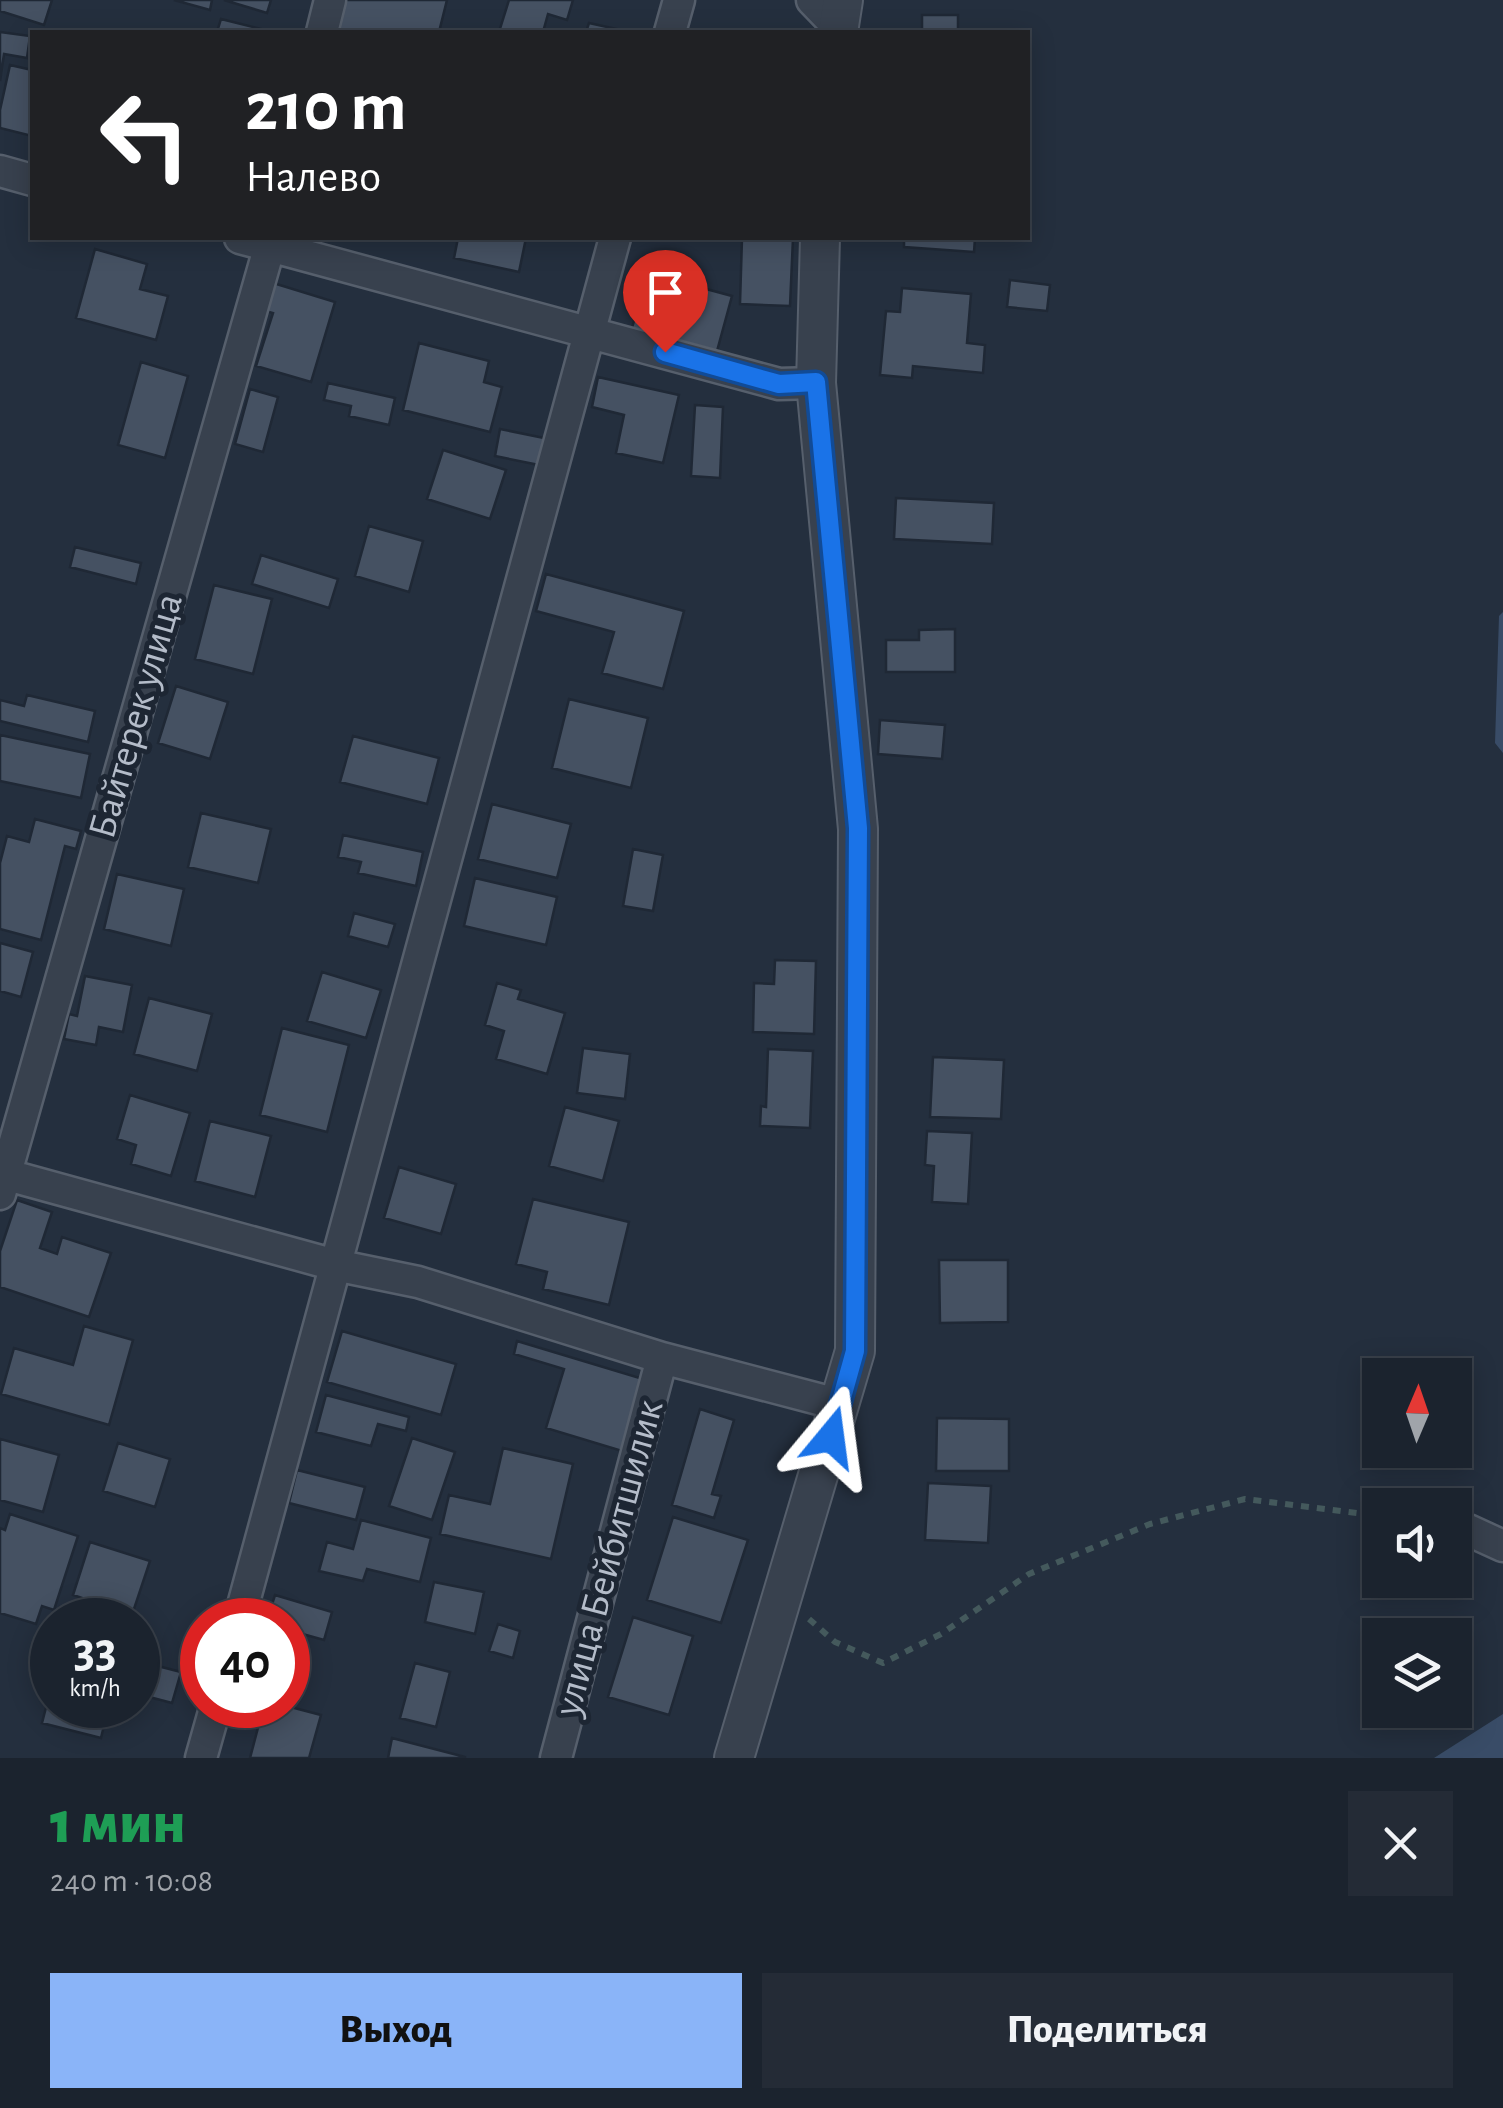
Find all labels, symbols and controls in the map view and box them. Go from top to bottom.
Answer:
icon: left [80,70,210,200]
text: 210 m [245,73,407,143]
text: Налево [245,155,381,200]
pin [623,250,708,353]
icon: arrive [638,265,693,320]
street label: Байтерек улица [82,589,190,843]
north arrow [1362,1358,1472,1468]
map controls [1362,1358,1472,1728]
position arrow [779,1385,883,1489]
street label: улица Бейбитшилик [547,1396,670,1721]
button: sound [1362,1488,1472,1598]
speed limit sign: 40 [180,1598,310,1728]
button: layers [1362,1618,1472,1728]
text: 33 [73,1626,117,1676]
text: km/h [69,1676,121,1701]
button: close [1348,1791,1453,1896]
text: 1 мин [50,1794,186,1854]
text: 240 m · 10:08 [50,1865,213,1897]
button: Выход [50,1973,742,2088]
button: Поделиться [762,1973,1453,2088]

